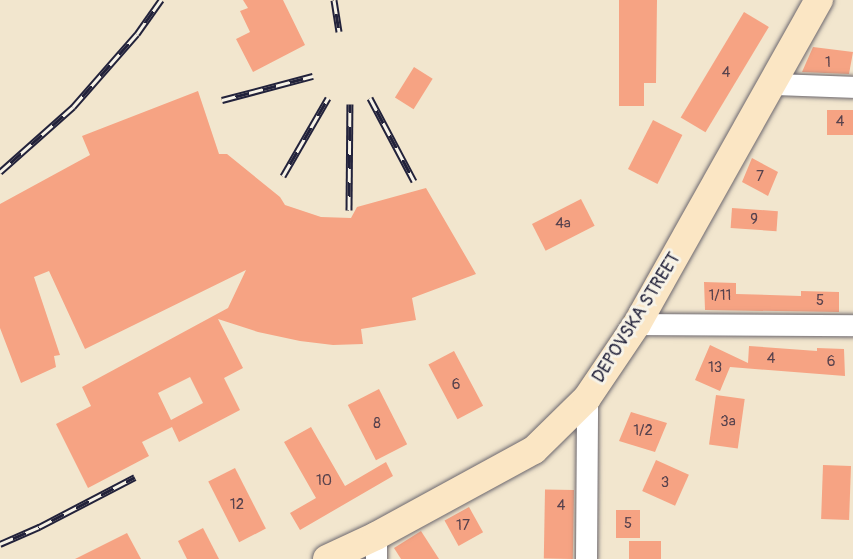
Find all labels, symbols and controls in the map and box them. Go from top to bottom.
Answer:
house number: 1 [825,54,831,72]
house number: 4 [722,64,730,82]
house number: 4 [836,113,844,131]
house number: 7 [756,168,764,186]
house number: 9 [750,211,758,229]
house number: 4а [555,215,571,233]
street label: DEPOVSKA STREET [588,249,686,387]
house number: 1/11 [709,287,731,305]
house number: 5 [816,292,824,310]
house number: 4 [767,350,775,368]
house number: 6 [827,353,835,371]
house number: 13 [708,359,722,377]
house number: 6 [452,376,460,394]
house number: 3а [720,413,736,431]
house number: 8 [373,415,381,433]
house number: 1/2 [633,422,653,440]
house number: 10 [316,472,332,490]
house number: 3 [661,474,669,492]
house number: 12 [230,496,244,514]
house number: 4 [557,497,565,515]
house number: 5 [624,515,632,533]
house number: 17 [456,517,470,535]

